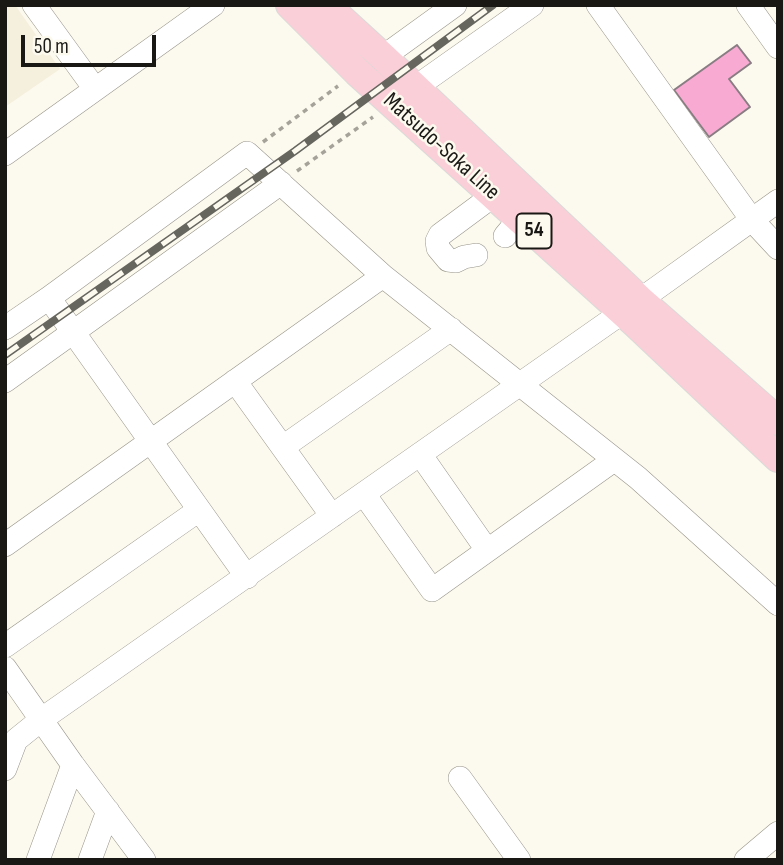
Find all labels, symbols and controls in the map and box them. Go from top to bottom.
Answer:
scale bar [24,21,159,65]
text: 50 m [34,34,69,59]
street label: Matsudo-Soka Line [377,87,505,207]
road number: 54 [516,214,552,248]

